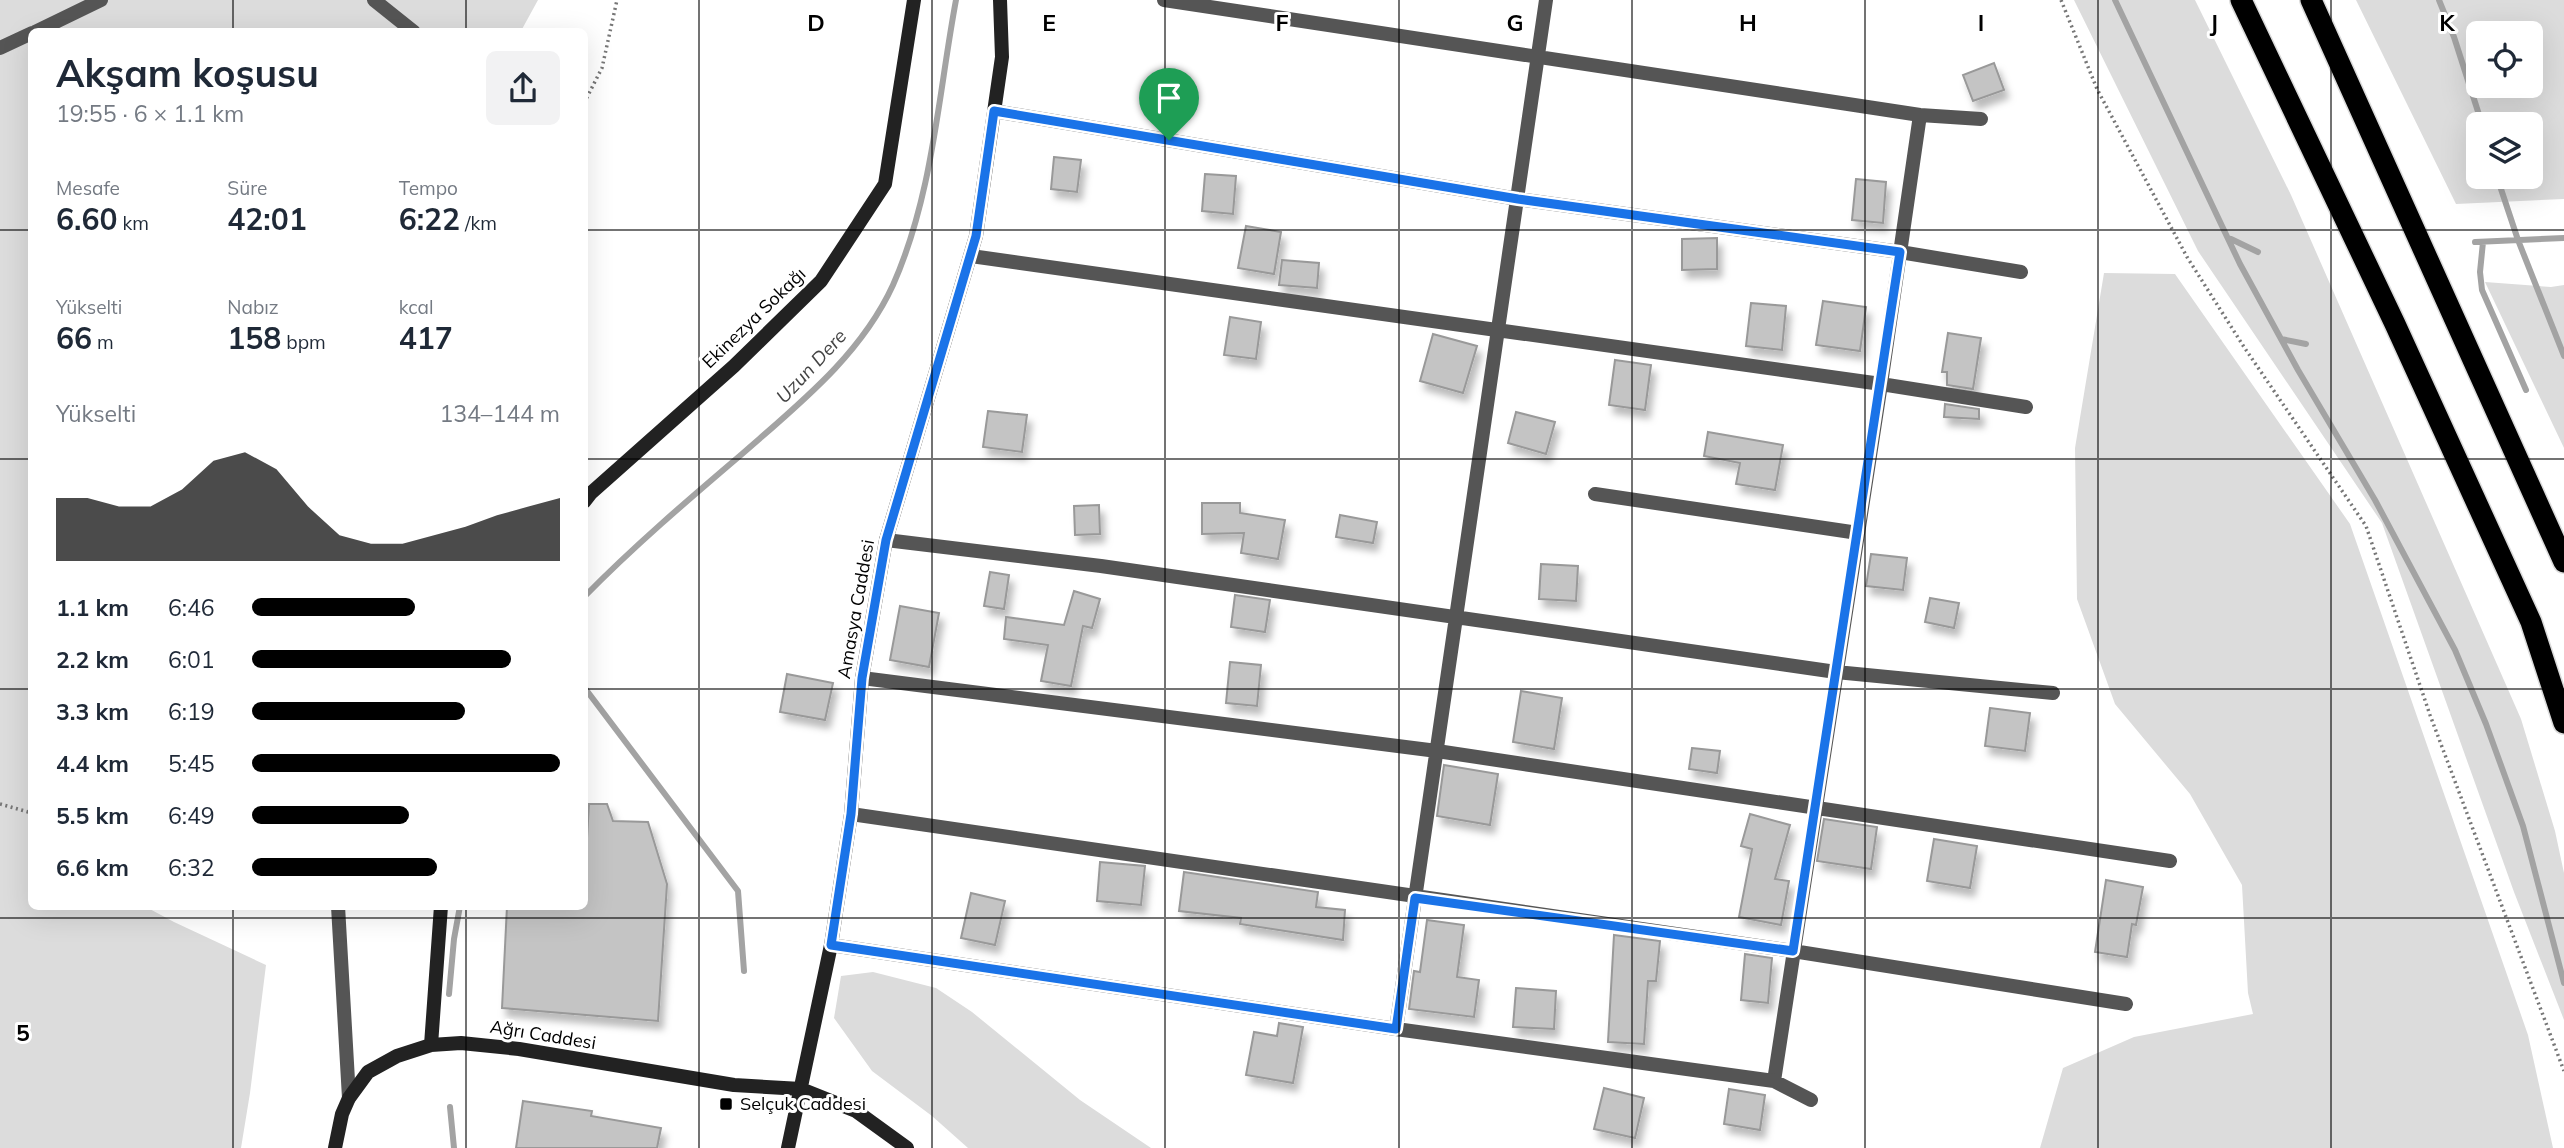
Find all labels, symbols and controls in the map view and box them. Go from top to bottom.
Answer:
text: D [807,8,825,37]
text: E [1042,8,1056,37]
text: F [1275,8,1289,37]
text: G [1506,8,1524,37]
text: H [1739,8,1757,37]
text: I [1978,8,1984,37]
text: J [2210,8,2218,37]
text: K [2439,8,2456,37]
map controls [2466,21,2543,189]
button: locate [2466,21,2543,98]
text: Akşam koşusu [56,49,319,97]
button: share [486,51,560,125]
pin [1139,68,1199,140]
icon: arrive [1150,79,1188,117]
text: 19:55 · 6 × 1.1 km [56,99,244,128]
button: layers [2466,112,2543,189]
text: Mesafe [56,176,120,200]
text: Süre [227,176,267,200]
text: Tempo [399,176,458,200]
text: 6.60 [56,200,117,238]
text: 42:01 [227,200,307,238]
text: 6:22 [399,200,460,238]
text: km [117,211,149,235]
text: /km [460,211,497,235]
street label: Ekinezya Sokağı [697,262,810,373]
text: Yükselti [56,295,122,319]
text: Nabız [227,295,279,319]
text: kcal [399,295,433,319]
text: 66 [56,319,92,357]
text: 158 [227,319,281,357]
text: 417 [399,319,453,357]
water label: Uzun Dere [771,324,851,408]
text: m [92,330,114,354]
text: bpm [281,330,326,354]
text: Yükselti [56,399,136,428]
text: 134–144 m [439,399,560,428]
street label: Amasya Caddesi [832,538,879,680]
text: 1.1 km [56,593,129,622]
text: 6:46 [168,593,215,622]
text: 2.2 km [56,645,129,674]
text: 6:01 [168,645,215,674]
text: 3.3 km [56,697,129,726]
text: 6:19 [168,697,215,726]
text: 4.4 km [56,749,129,778]
text: 5:45 [168,749,215,778]
text: 5.5 km [56,801,129,830]
text: 6:49 [168,801,215,830]
text: 6.6 km [56,853,129,882]
text: 6:32 [168,853,215,882]
street label: Ağrı Caddesi [488,1015,598,1054]
text: 5 [16,1018,30,1047]
place label: Selçuk Caddesi [740,1092,866,1115]
marker: Selçuk Caddesi [718,1096,734,1112]

